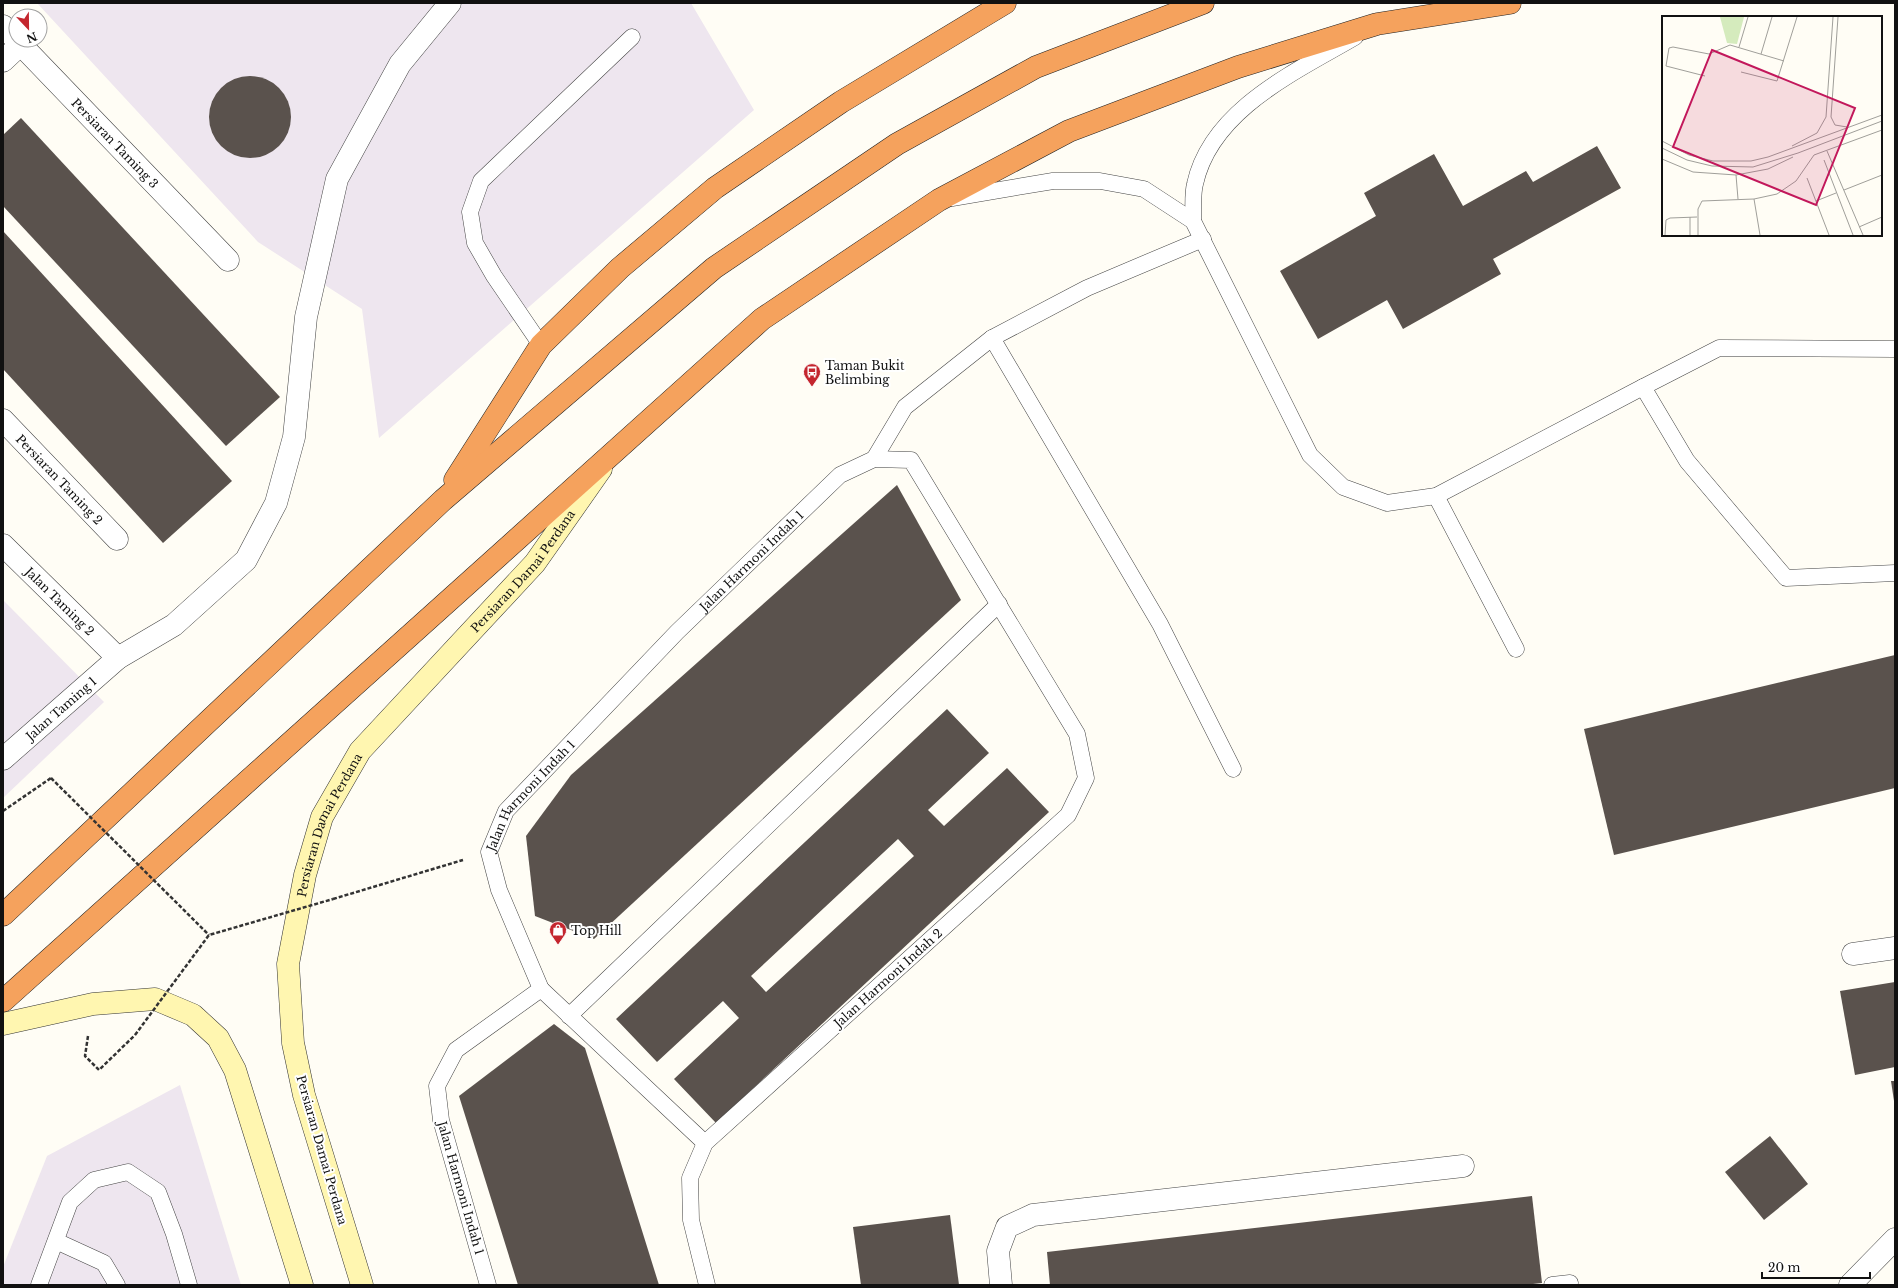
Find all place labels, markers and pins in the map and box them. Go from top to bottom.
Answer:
place label: Taman Bukit Belimbing [825,358,905,387]
bus stop icon: Taman Bukit Belimbing [802,362,822,387]
shop icon: Top Hill [548,920,568,945]
place label: Top Hill [571,923,622,938]

